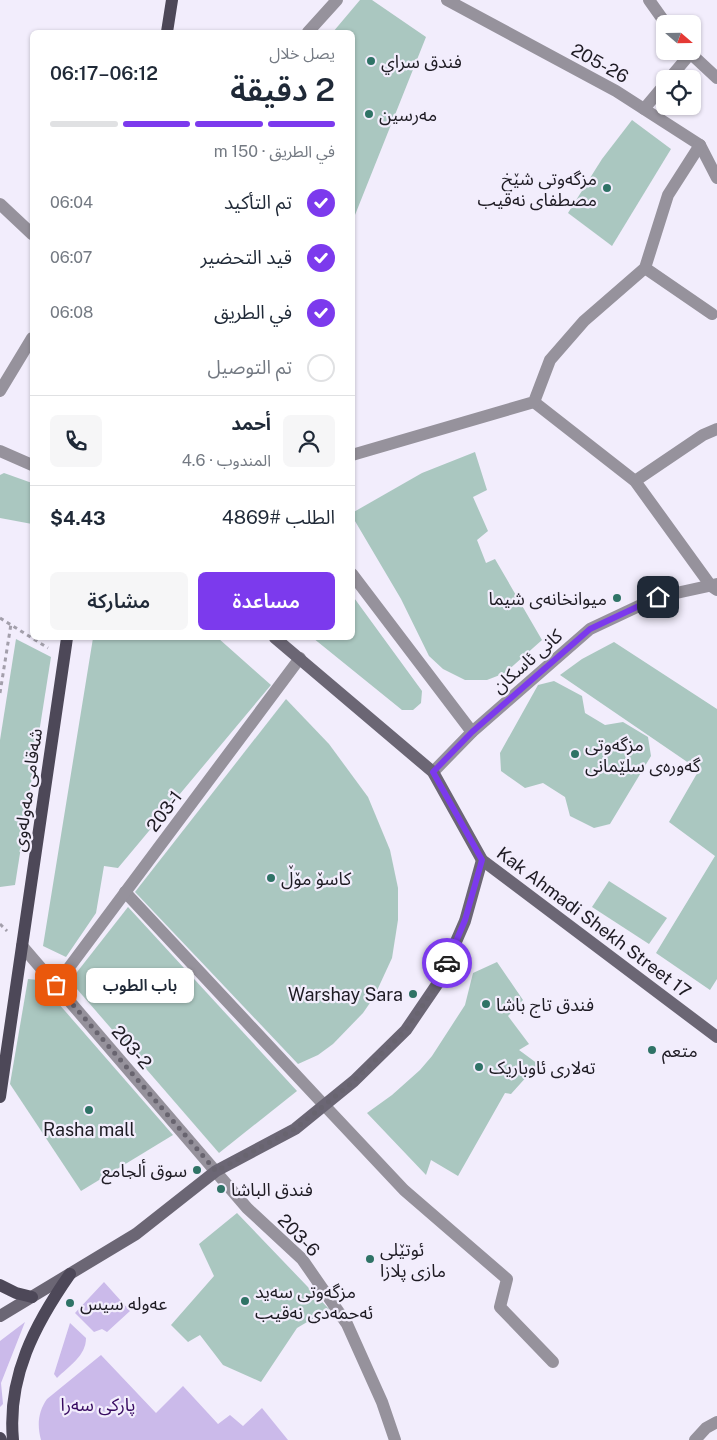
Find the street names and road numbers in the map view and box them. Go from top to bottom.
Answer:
street label: 205-26 [568,39,632,87]
street label: کانی ئاسکان [488,624,567,698]
street label: شەقامی مەولەوی [8,727,47,853]
street label: 203-1 [142,786,186,836]
street label: Kak Ahmadi Shekh Street 17 [493,842,695,1002]
street label: 203-2 [108,1021,156,1073]
street label: 203-6 [274,1209,324,1261]

